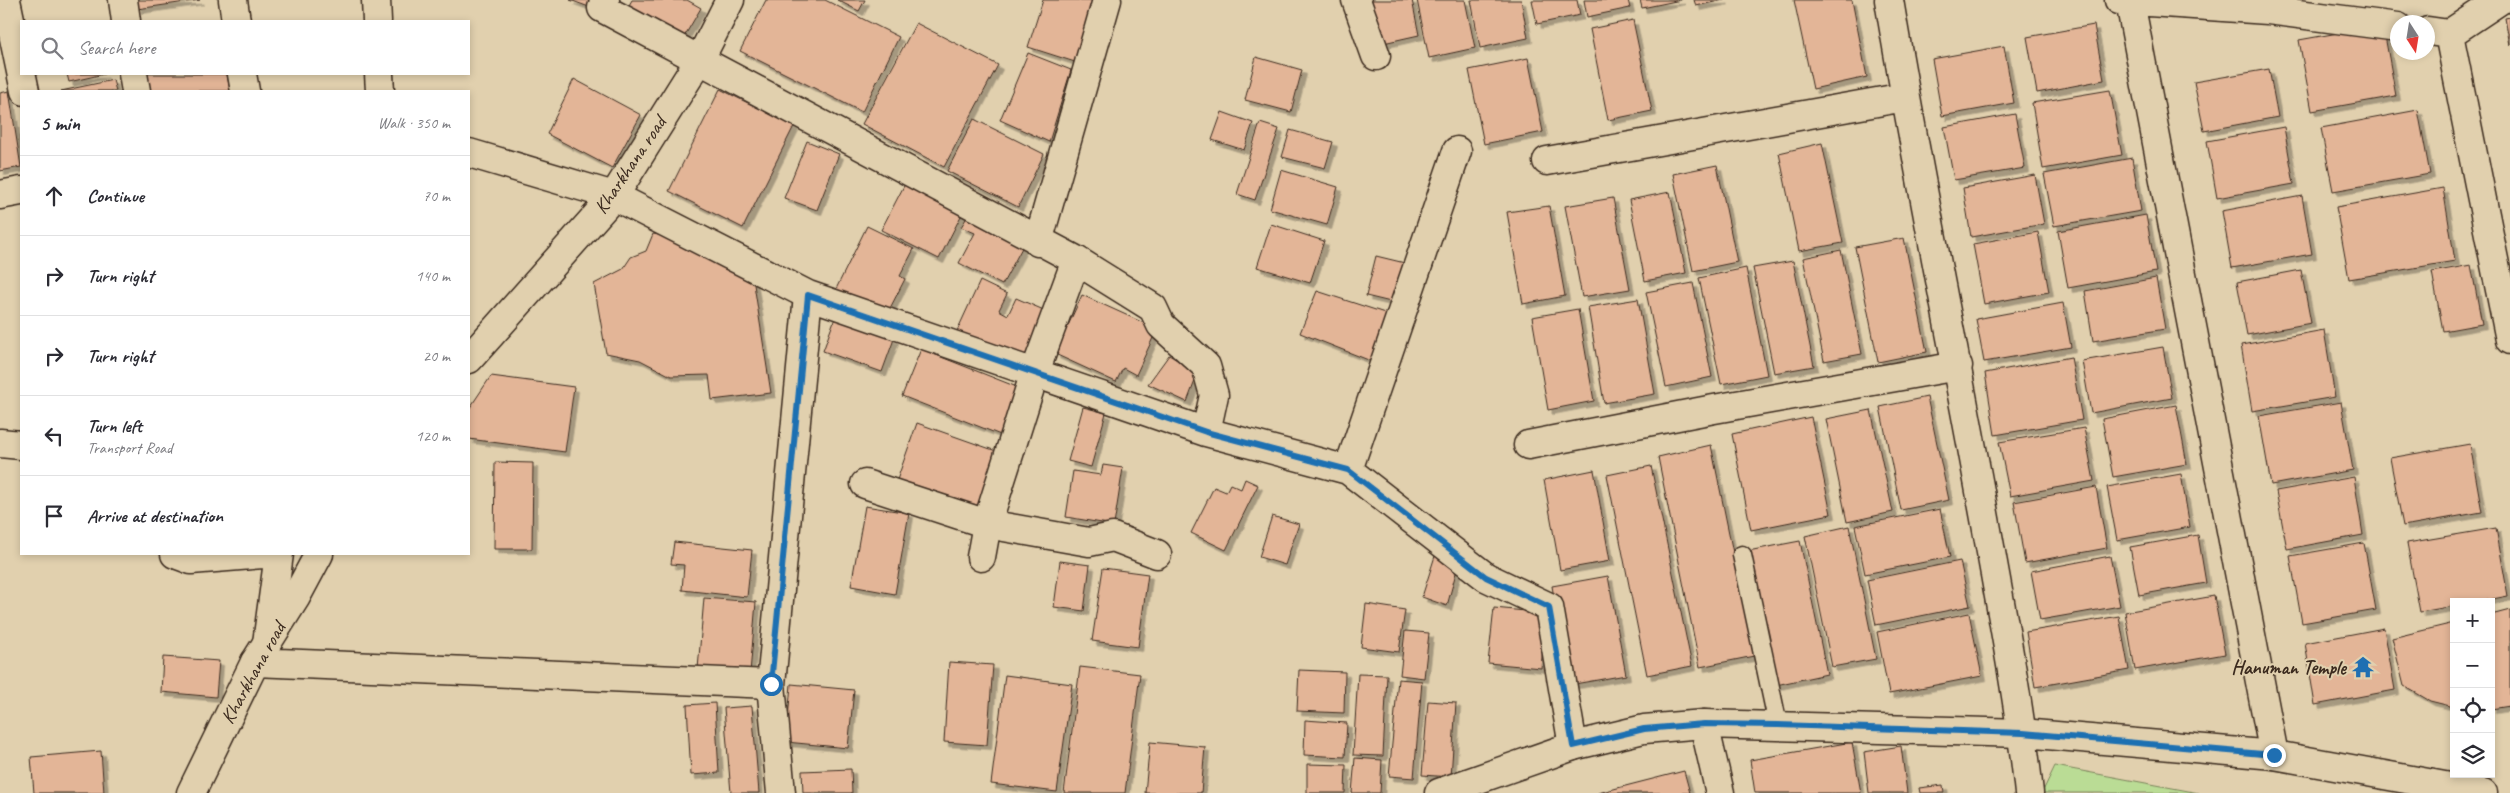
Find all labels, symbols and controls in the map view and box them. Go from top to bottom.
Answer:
north arrow [2390,15,2435,60]
search box [20,20,470,75]
icon: search [38,34,66,62]
text: Search here [78,36,155,60]
street label: Kharkhana road [588,109,673,218]
text: 5 min [40,110,80,136]
text: Walk · 350 m [378,113,450,133]
icon: ahead [40,182,68,210]
text: Continue [87,184,144,208]
text: 70 m [423,186,450,206]
icon: right [40,262,68,290]
text: Turn right [87,264,154,288]
text: 140 m [416,266,450,286]
icon: right [40,342,68,370]
text: Turn right [87,344,154,368]
text: 20 m [423,346,450,366]
text: Turn left [87,414,142,438]
icon: left [40,422,68,450]
text: 120 m [416,426,450,446]
text: Transport Road [87,438,172,458]
icon: arrive [40,502,68,530]
text: Arrive at destination [87,504,223,528]
map controls [2450,598,2495,778]
button: + [2450,598,2495,643]
street label: Kharkhana road [215,615,293,728]
button: − [2450,643,2495,688]
temple icon: Hanuman Temple [2350,654,2376,680]
place label: Hanuman Temple [2231,655,2347,680]
route start [760,673,783,696]
button: locate [2450,688,2495,733]
button: layers [2450,733,2495,778]
route end [2263,744,2286,767]

